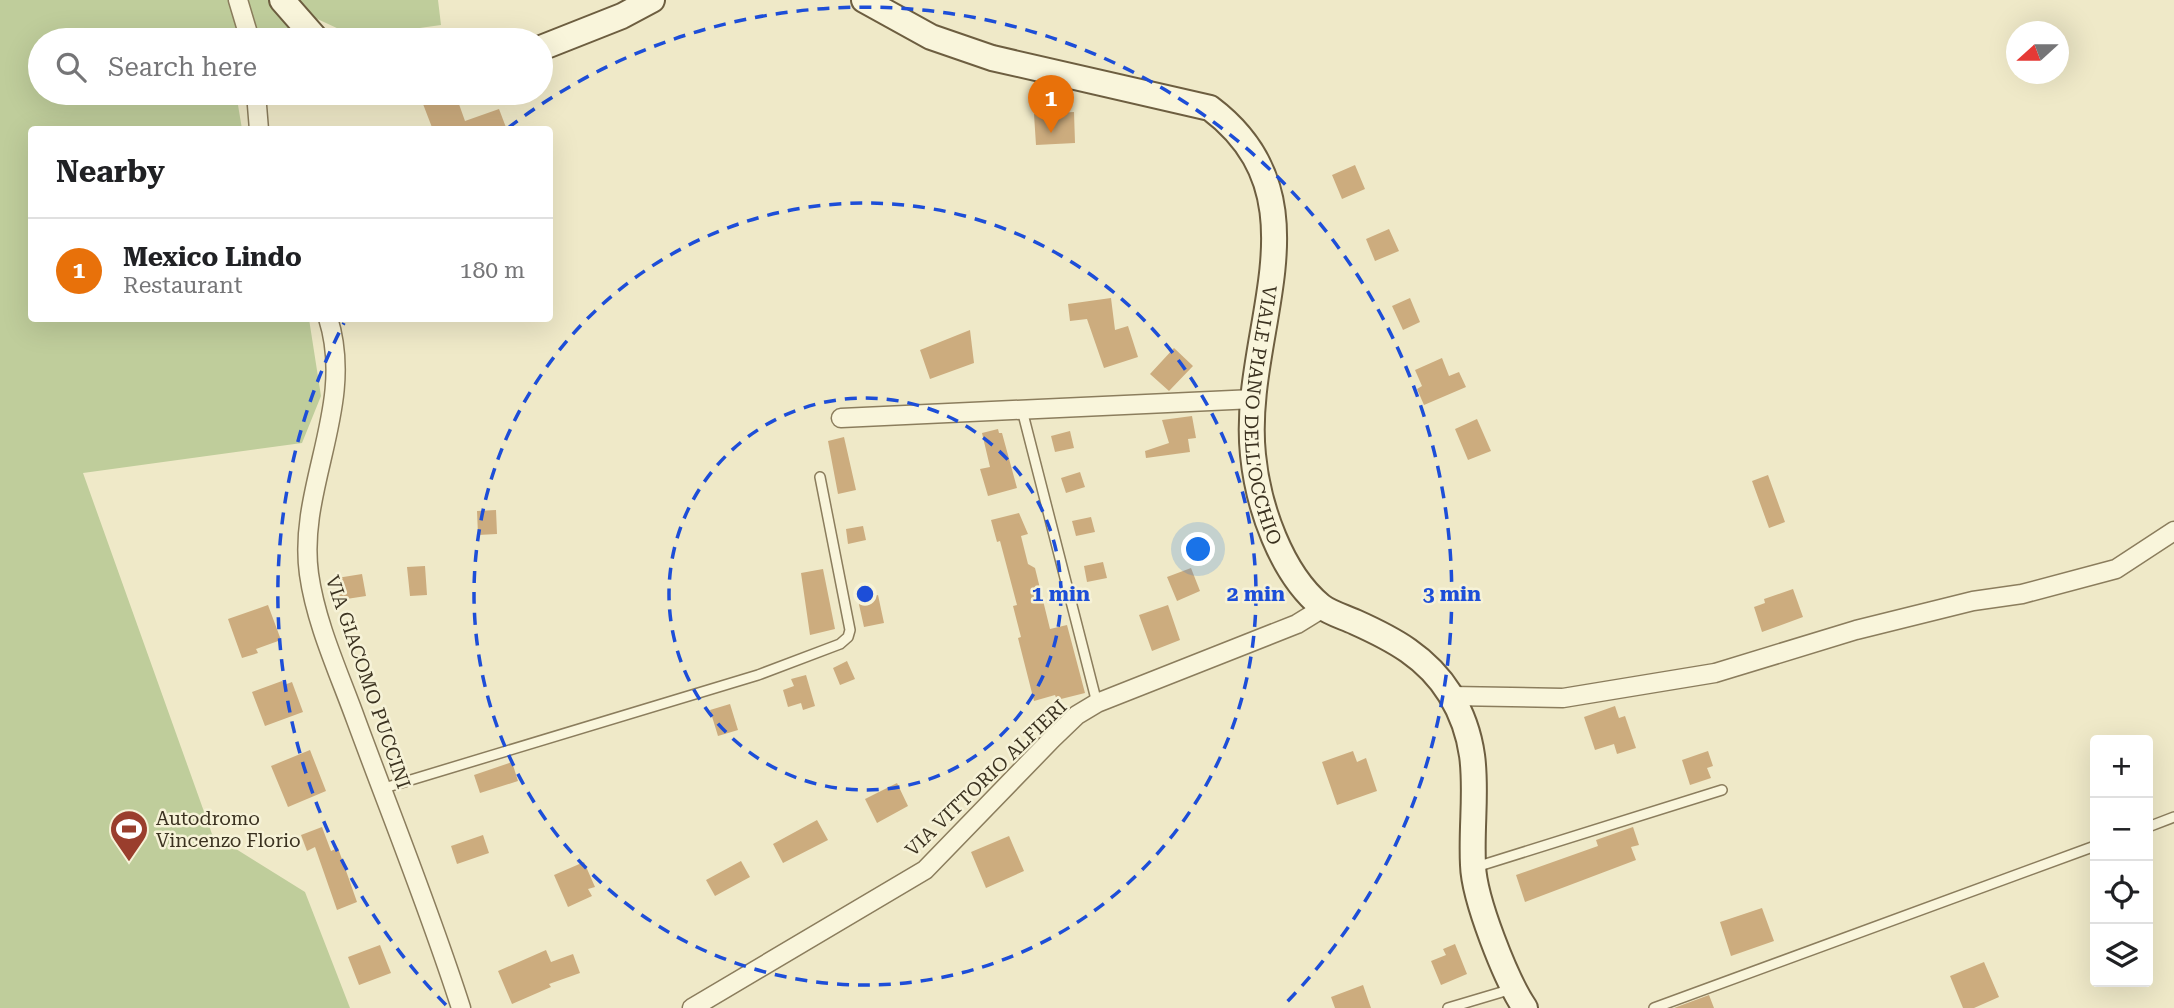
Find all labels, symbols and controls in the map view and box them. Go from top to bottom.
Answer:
north arrow [2006,21,2069,84]
search box [28,28,553,105]
icon: search [52,48,90,86]
text: Search here [108,52,257,82]
pin: 1 [1028,75,1074,133]
text: Nearby [56,154,165,189]
text: Mexico Lindo [123,242,302,272]
text: 1 [73,257,85,284]
text: 180 m [460,257,525,284]
text: Restaurant [123,272,242,299]
street label: VIALE PIANO DELL'OCCHIO [1240,284,1287,548]
your location [1181,532,1215,566]
street label: VIA GIACOMO PUCCINI [321,572,415,792]
centre of rings [853,582,877,606]
text: 1 min [1032,582,1090,606]
text: 2 min [1227,582,1285,606]
text: 3 min [1423,582,1481,606]
street label: VIA VITTORIO ALFIERI [900,695,1072,861]
map controls [2090,735,2153,987]
button: + [2090,735,2153,798]
button: − [2090,798,2153,861]
place label: Autodromo Vincenzo Florio [156,807,301,852]
sports icon: Autodromo Vincenzo Florio [108,808,150,863]
button: locate [2090,861,2153,924]
button: layers [2090,924,2153,987]

